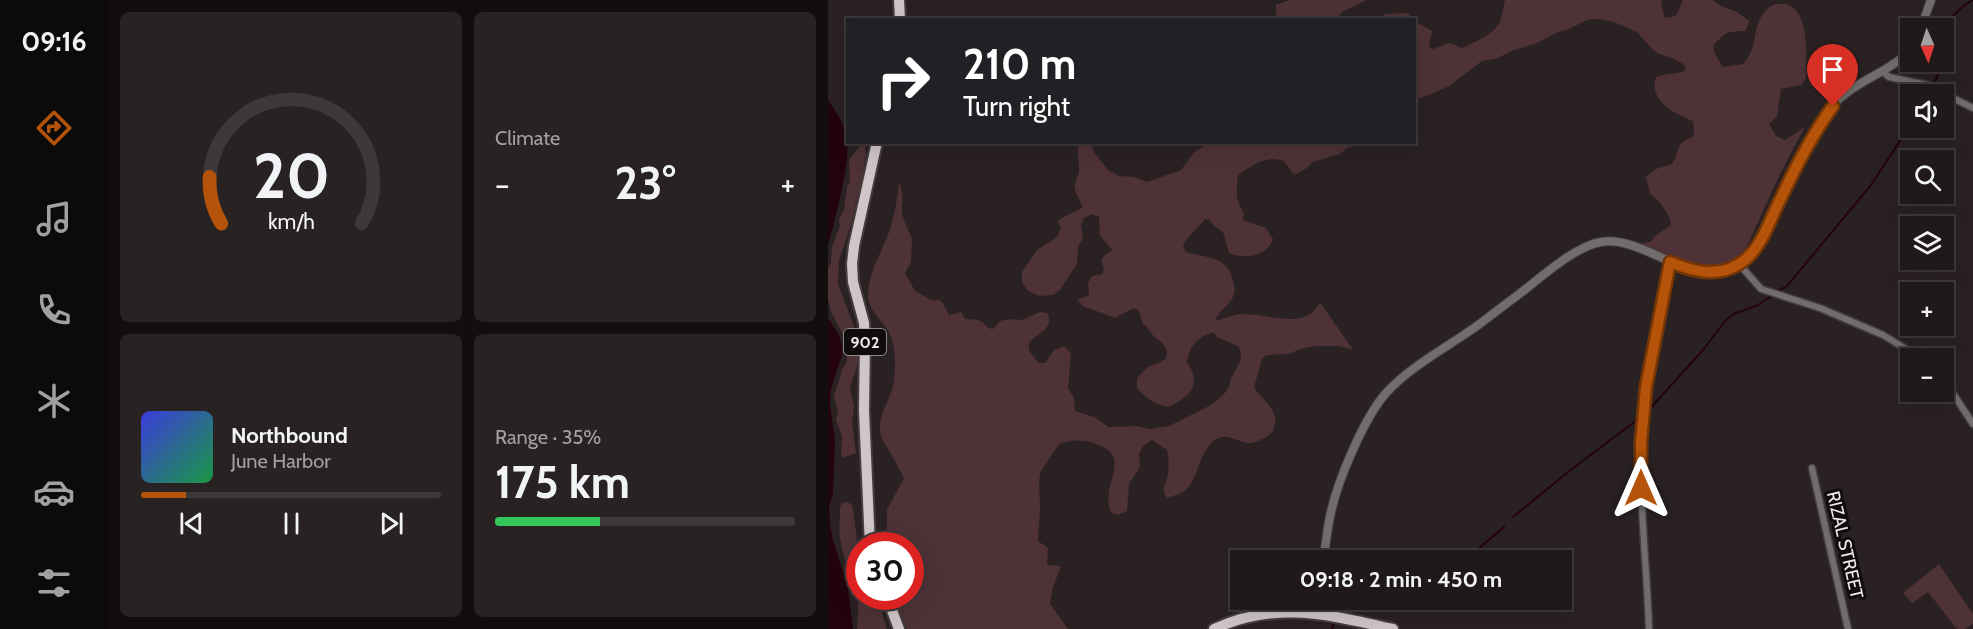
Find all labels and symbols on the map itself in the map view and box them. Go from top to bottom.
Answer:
north arrow [1900,18,1954,72]
pin [1807,44,1858,106]
road number: 902 [844,329,886,355]
position arrow [1609,456,1673,520]
street label: RIZAL STREET [1822,489,1868,601]
speed limit sign: 30 [846,532,924,610]

